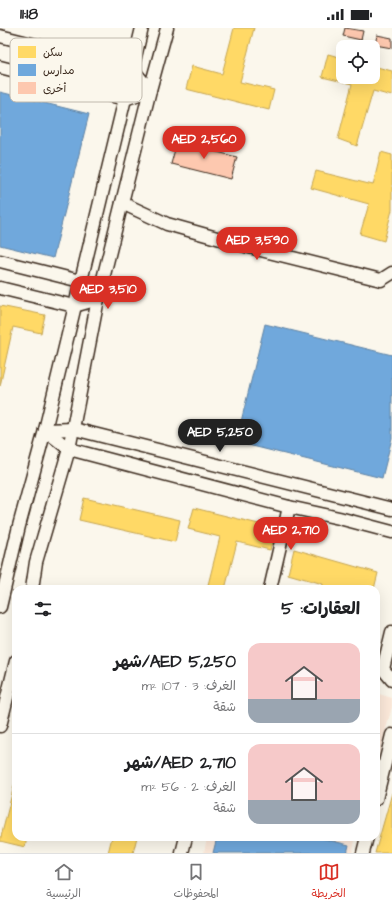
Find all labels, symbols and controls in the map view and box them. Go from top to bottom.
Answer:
text: 11:18 [20,4,38,25]
legend [10,38,142,102]
map controls [336,40,380,84]
button: locate [336,40,380,84]
text: سكن [43,45,63,60]
text: مدارس [43,63,74,78]
text: أخرى [43,81,66,96]
pin: AED 2,560 [158,126,250,160]
text: AED 2,560 [172,130,236,148]
pin: AED 3,590 [211,227,303,261]
text: AED 3,590 [225,231,289,249]
pin: AED 3,510 [62,276,154,310]
text: AED 3,510 [79,280,137,298]
pin: AED 5,250 [174,419,266,453]
text: AED 5,250 [187,423,253,441]
pin: AED 2,710 [245,517,337,551]
text: AED 2,710 [262,521,320,539]
text: العقارات: 5 [281,597,360,621]
icon: filters [32,598,54,620]
text: AED 5,250/شهر [114,650,236,674]
icon: home [280,659,328,707]
text: الغرف: 3 · 107 m² [142,677,236,695]
text: شقة [213,698,236,716]
text: AED 2,710/شهر [125,751,236,775]
icon: home [280,760,328,808]
text: الغرف: 2 · 56 m² [141,778,236,796]
text: شقة [213,799,236,817]
tab: الرئيسية [46,861,81,903]
tab: المحفوظات [173,861,219,903]
tab: الخريطة [311,861,346,903]

